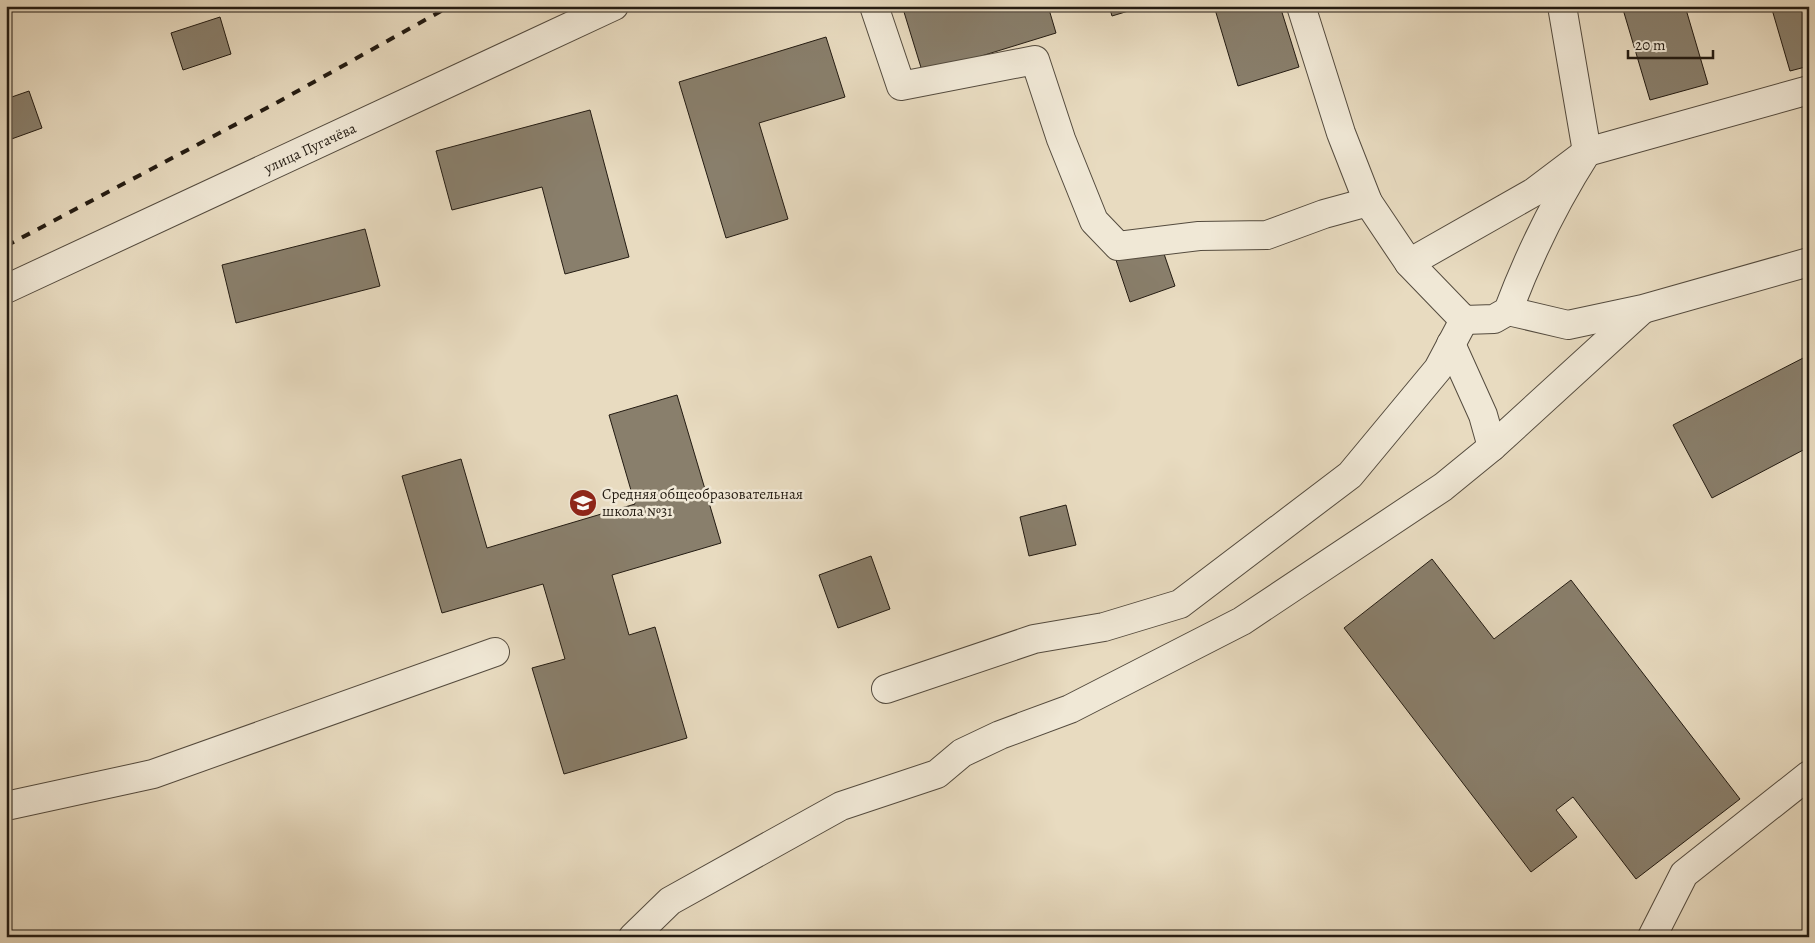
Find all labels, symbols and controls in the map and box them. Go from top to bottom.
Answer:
scale bar [1628,28,1712,60]
text: 20 m [1635,35,1666,55]
street label: улица Пугачёва [260,118,359,179]
place label: Средняя общеобразовательная школа №31 [602,484,803,521]
school or university icon: Средняя общеобразовательная школа №31 [568,488,598,518]

